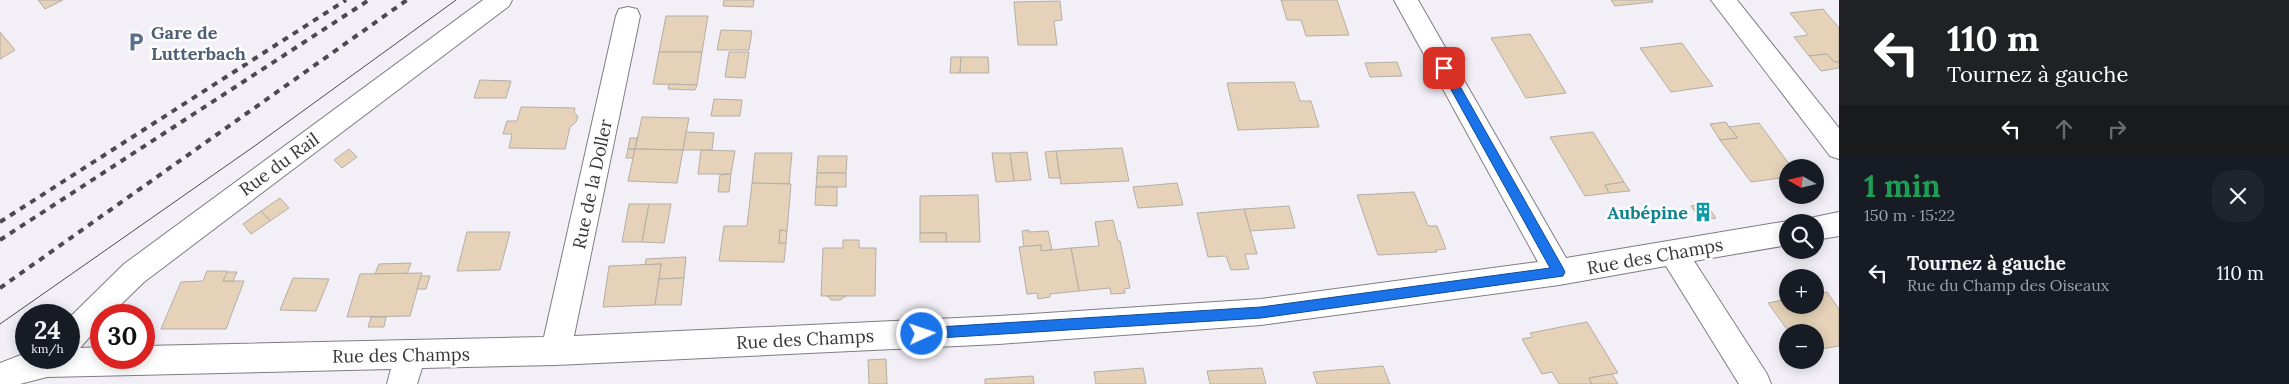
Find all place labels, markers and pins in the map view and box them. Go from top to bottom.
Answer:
place label: Gare de Lutterbach [151,21,246,65]
parking icon: Gare de Lutterbach [125,31,147,53]
pin [1423,47,1465,89]
place label: Aubépine [1607,201,1688,224]
building icon: Aubépine [1692,201,1714,223]

